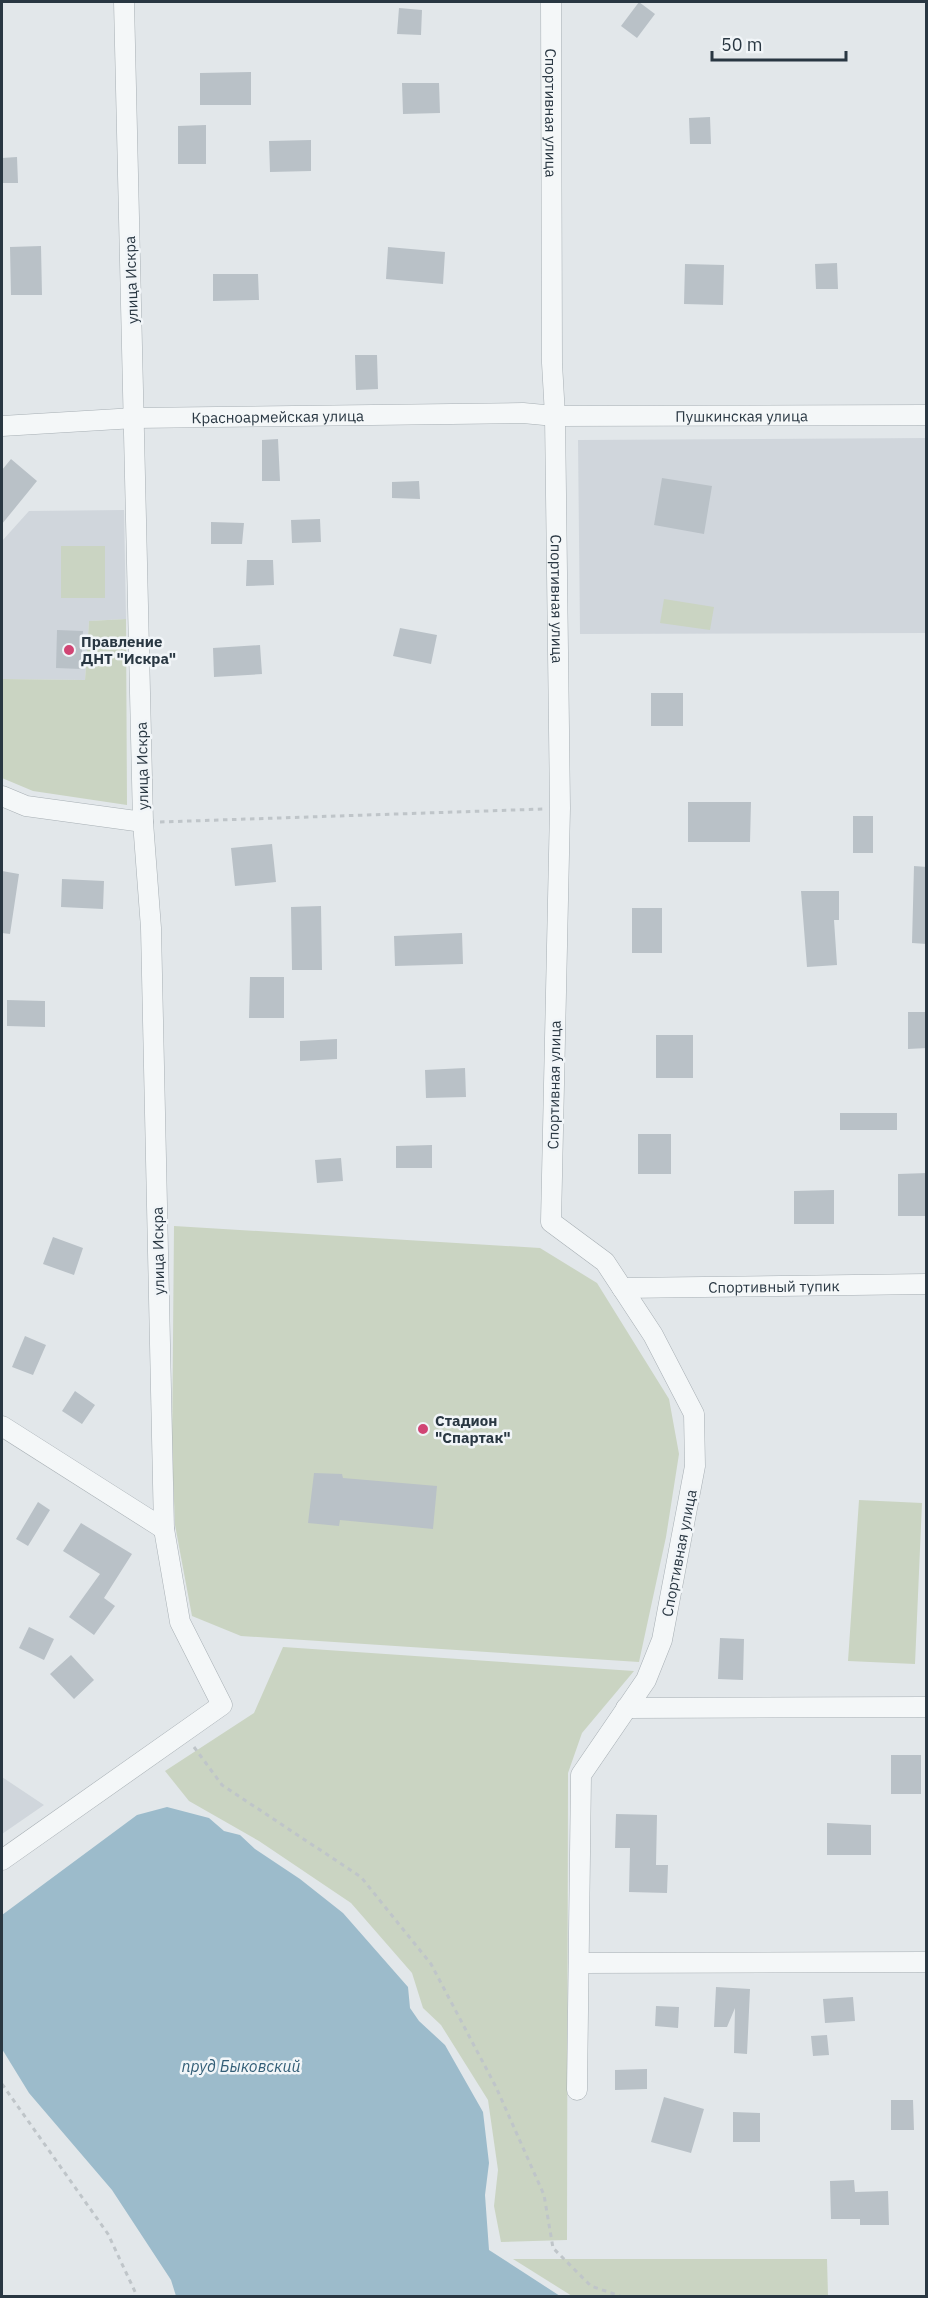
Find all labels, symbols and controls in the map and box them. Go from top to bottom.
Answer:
scale bar [712,24,846,62]
text: 50 m [721,33,763,56]
street label: Спортивная улица [542,48,561,178]
street label: улица Искра [120,236,142,324]
street label: Красноармейская улица [191,406,364,427]
street label: Пушкинская улица [675,406,808,425]
street label: Спортивная улица [547,534,568,664]
place label: Правление ДНТ "Искра" [81,632,176,668]
marker: Правление ДНТ "Искра" [62,643,76,657]
street label: улица Искра [132,722,152,810]
street label: Спортивная улица [543,1020,565,1150]
street label: улица Искра [148,1207,168,1295]
street label: Спортивный тупик [708,1276,840,1296]
place label: Стадион "Спартак" [435,1411,511,1447]
marker: Стадион "Спартак" [416,1422,430,1436]
street label: Спортивная улица [657,1488,701,1618]
water label: пруд Быковский [181,2056,301,2076]

